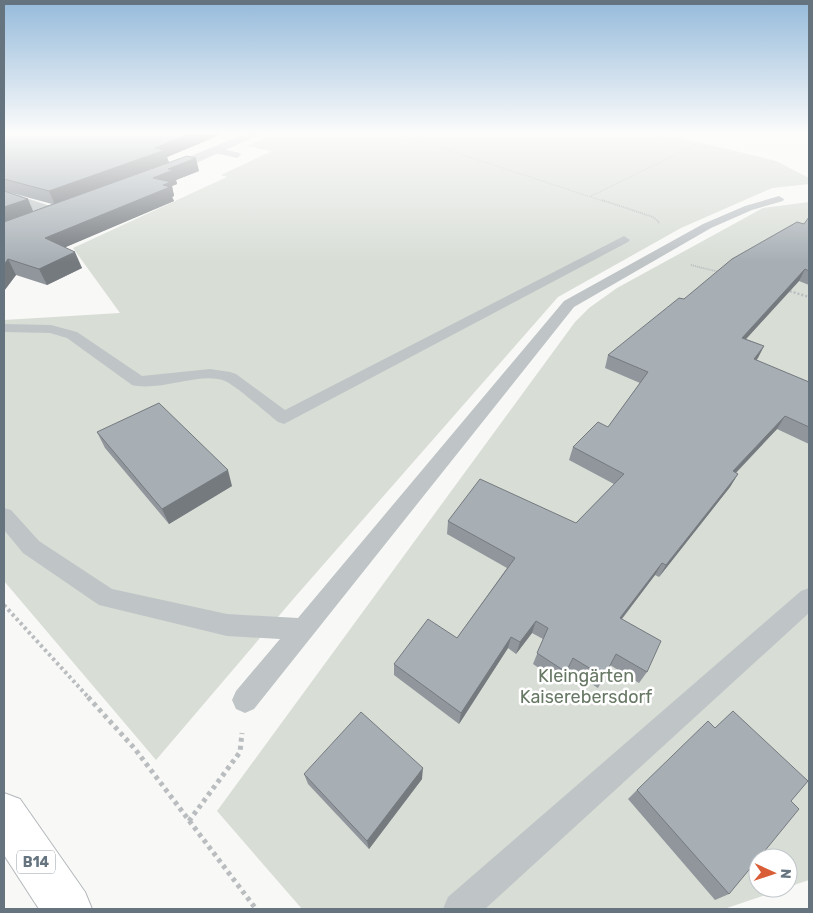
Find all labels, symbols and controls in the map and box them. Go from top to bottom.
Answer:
park label: Kleingärten Kaiserebersdorf [520,665,652,708]
north arrow [748,848,798,898]
road number: B14 [17,850,55,874]
text: N [777,868,794,879]

